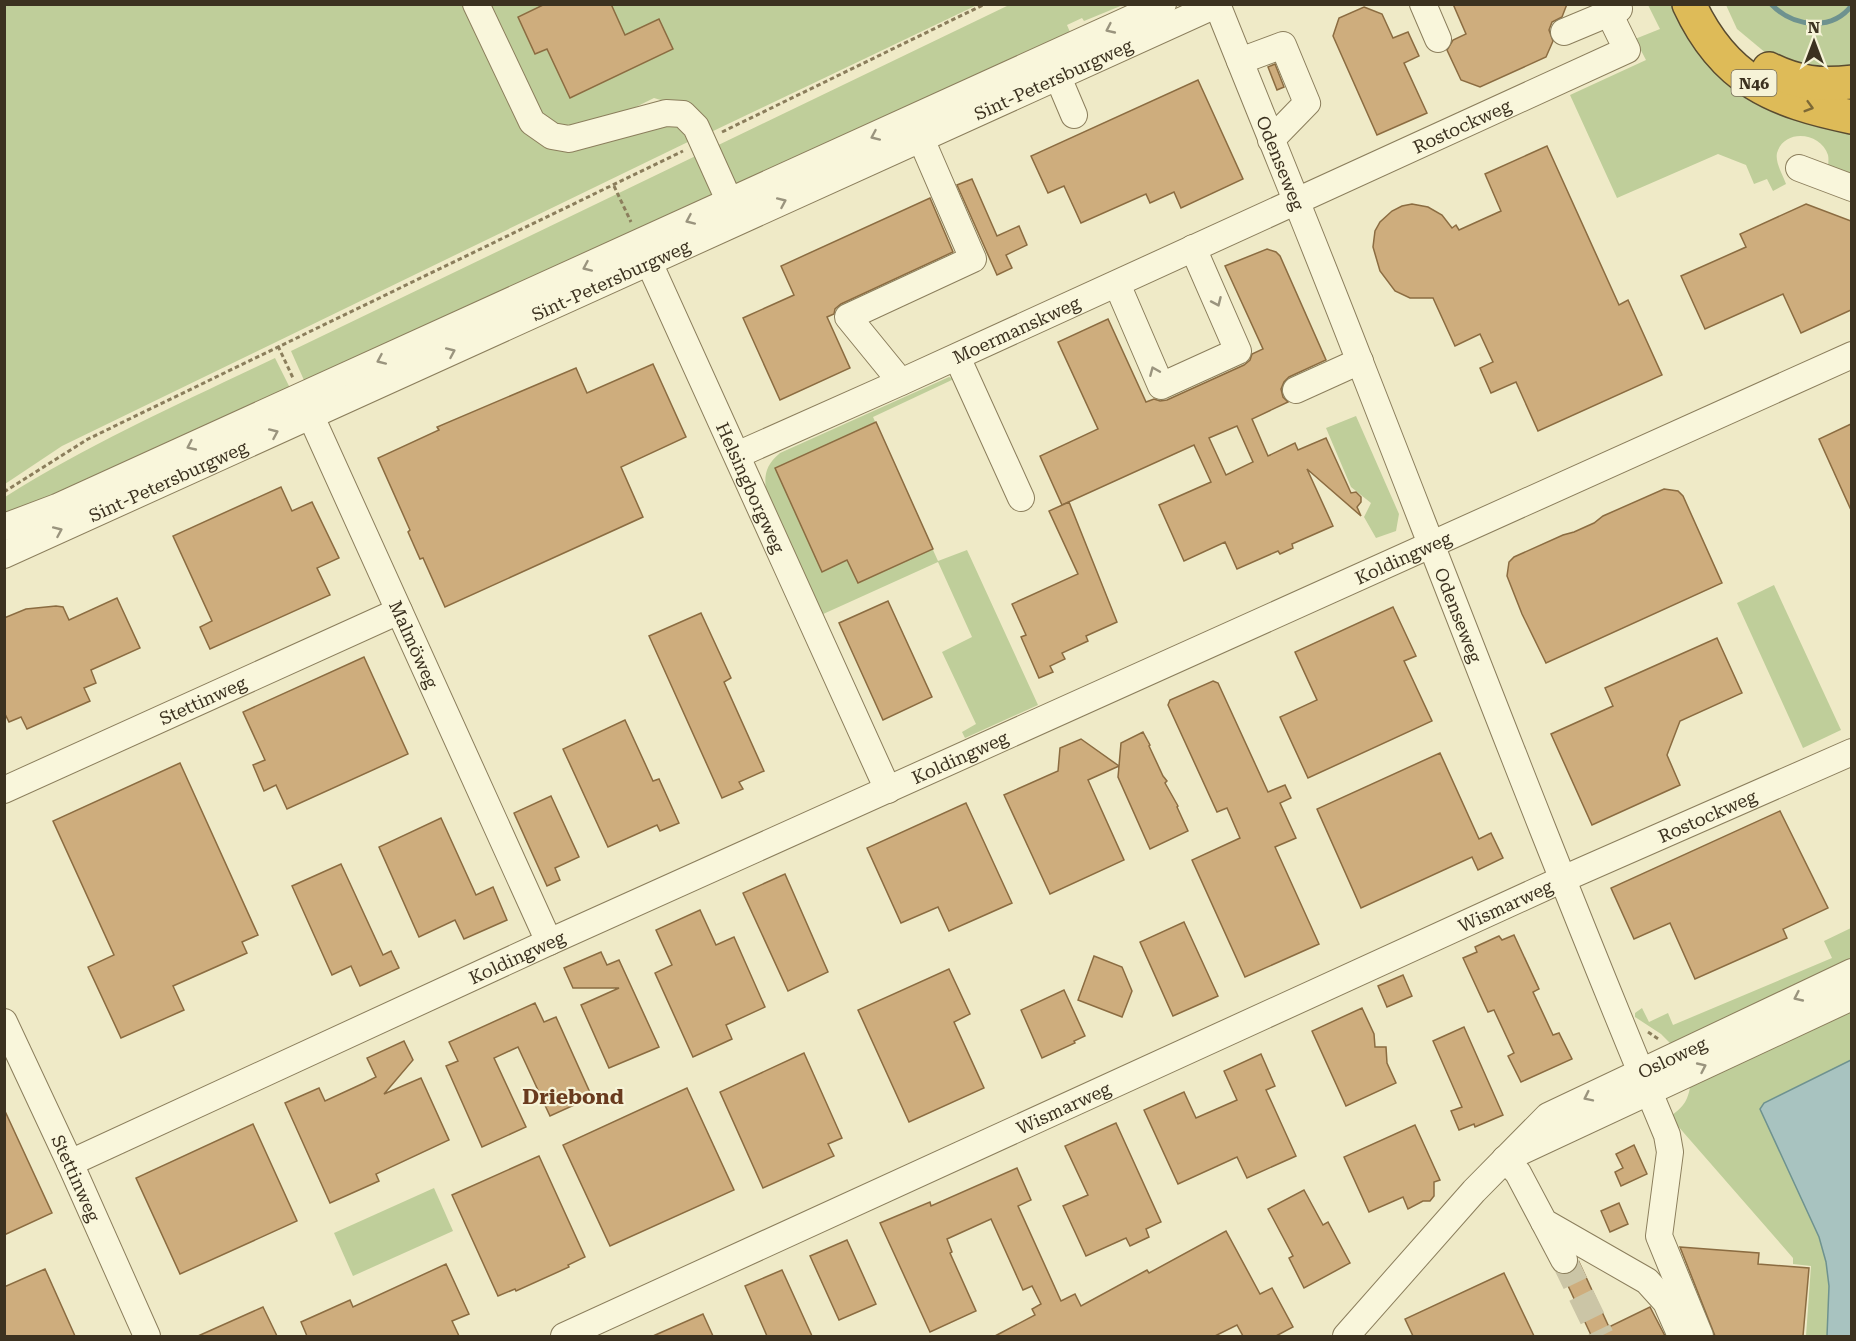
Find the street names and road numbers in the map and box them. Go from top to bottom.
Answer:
street label: Sint-Petersburgweg [970,34,1136,124]
road number: N46 [1732,70,1776,96]
street label: Rostockweg [1409,94,1515,157]
street label: Odenseweg [1252,112,1310,214]
street label: Sint-Petersburgweg [528,234,694,325]
street label: Moermanskweg [949,291,1084,368]
street label: Helsingborgweg [712,419,790,557]
street label: Sint-Petersburgweg [85,435,251,526]
street label: Koldingweg [1351,526,1455,588]
street label: Odenseweg [1431,564,1487,666]
street label: Malmöweg [385,597,443,692]
street label: Stettinweg [156,671,250,729]
street label: Koldingweg [908,726,1012,788]
street label: Rostockweg [1655,785,1760,846]
street label: Wismarweg [1455,875,1556,936]
street label: Koldingweg [465,925,569,988]
street label: Osloweg [1634,1032,1710,1083]
street label: Wismarweg [1013,1077,1114,1138]
street label: Stettinweg [48,1131,105,1225]

